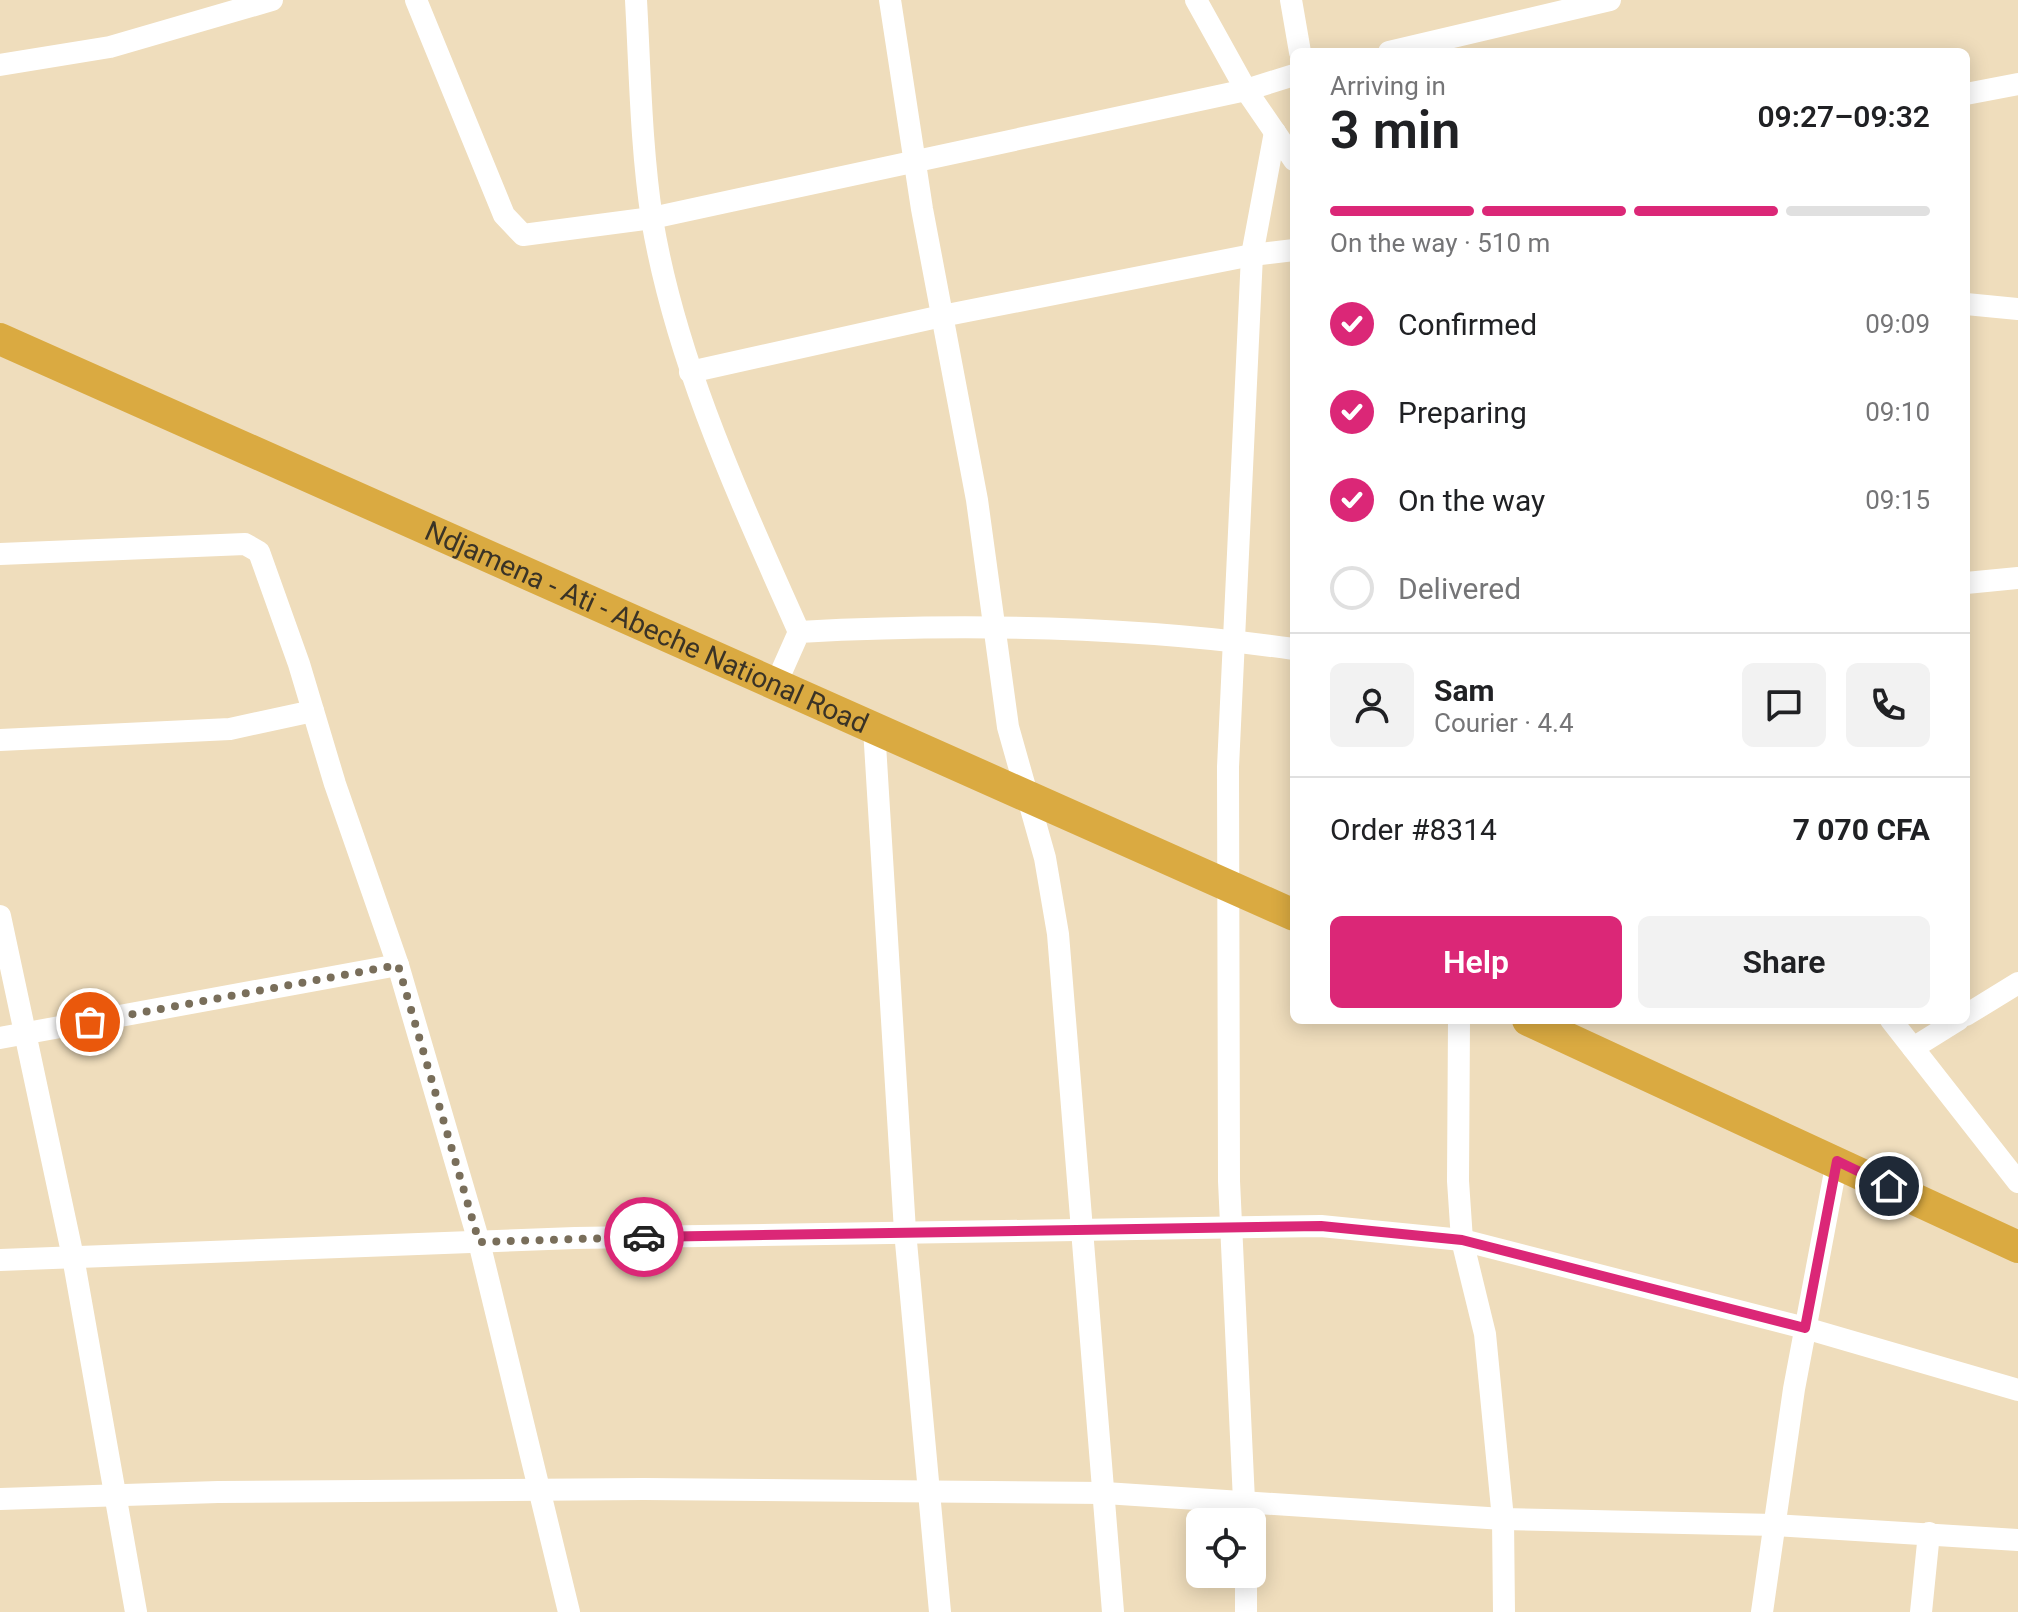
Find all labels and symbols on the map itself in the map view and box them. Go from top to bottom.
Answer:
street label: Ndjamena - Ati - Abeche National Road [420,514,874,740]
pin [56,988,124,1056]
pin [1855,1152,1923,1220]
courier [604,1197,684,1277]

